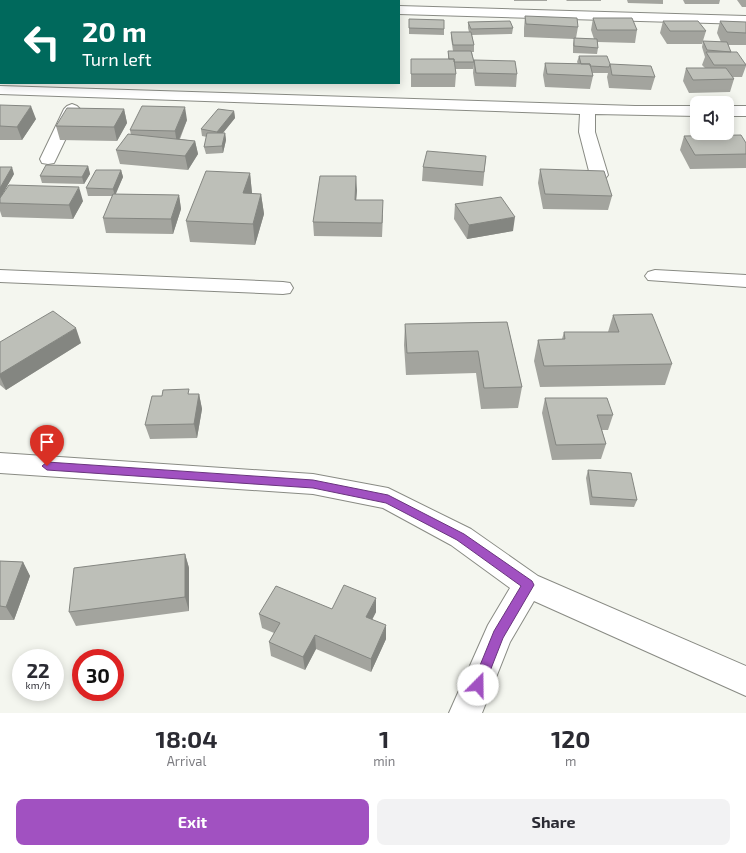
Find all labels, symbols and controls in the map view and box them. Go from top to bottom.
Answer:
text: 20 m [82,14,147,48]
icon: left [16,16,68,68]
text: Turn left [82,48,152,70]
map controls [690,96,734,140]
button: sound [690,96,734,140]
pin [30,425,64,466]
icon: arrive [36,431,58,453]
speed limit sign: 30 [72,649,124,701]
text: 22 [26,658,50,682]
position arrow [457,664,499,706]
text: km/h [26,679,50,691]
text: 18:04 [156,724,218,753]
text: 1 [379,724,389,753]
text: 120 [551,724,590,753]
text: Arrival [167,753,206,769]
text: min [373,753,395,769]
text: m [565,753,576,769]
button: Exit [16,799,369,845]
button: Share [377,799,730,845]

